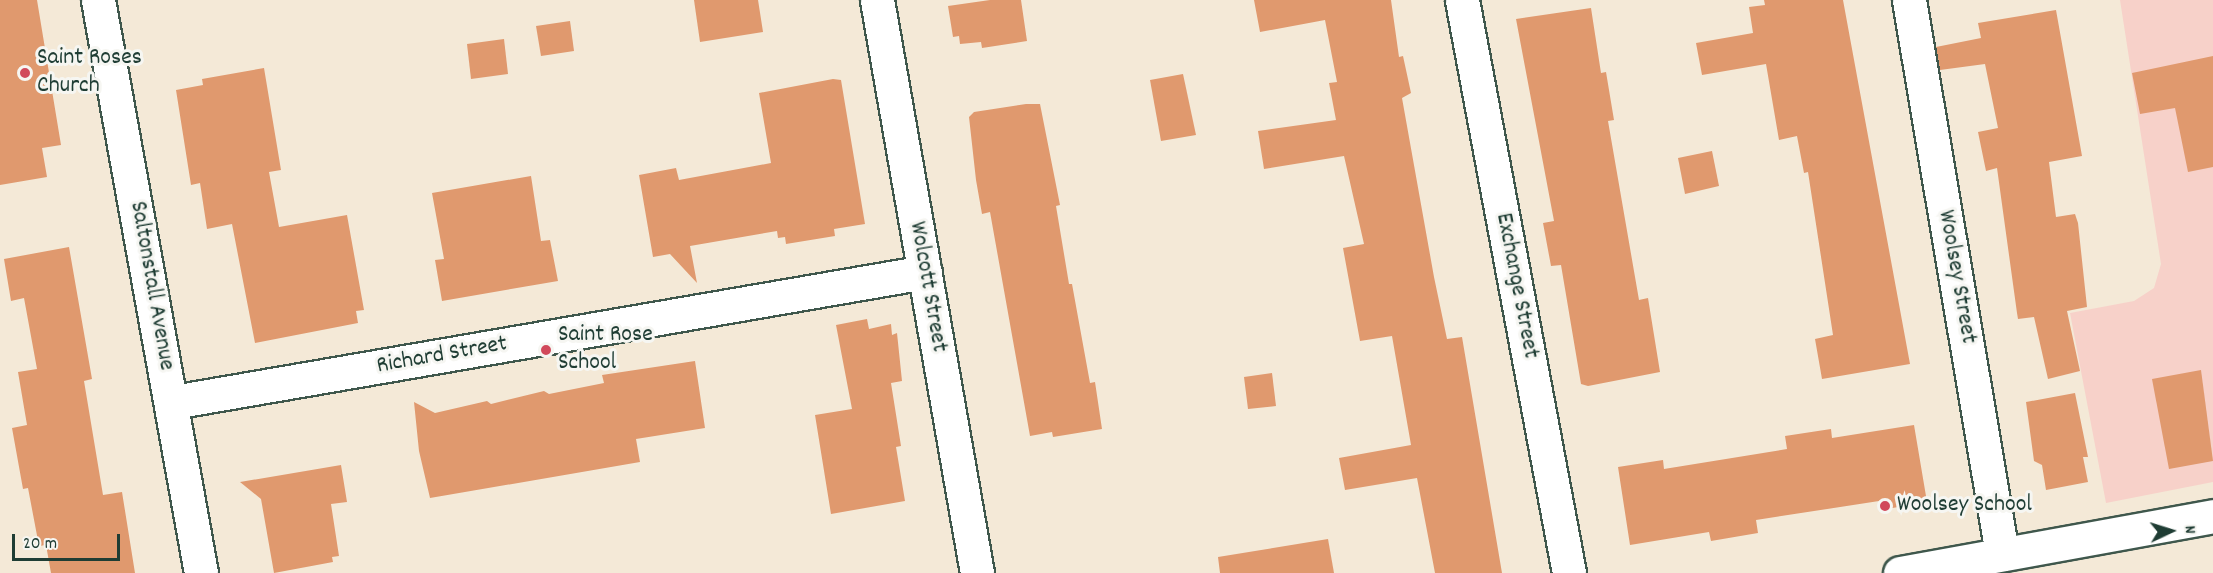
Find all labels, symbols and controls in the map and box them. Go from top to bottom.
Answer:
place label: Saint Roses Church [37,45,142,101]
marker: Saint Roses Church [18,66,32,80]
street label: Saltonstall Avenue [122,199,180,373]
street label: Woolsey Street [1930,208,1982,346]
street label: Exchange Street [1488,211,1544,361]
street label: Wolcott Street [901,219,953,355]
place label: Saint Rose School [558,322,653,378]
street label: Richard Street [375,330,509,382]
marker: Saint Rose School [539,343,553,357]
place label: Woolsey School [1897,492,2032,520]
marker: Woolsey School [1878,499,1892,513]
north arrow [2141,501,2201,561]
scale bar [15,522,123,560]
text: N [2178,525,2201,534]
text: 20 m [23,532,57,557]

